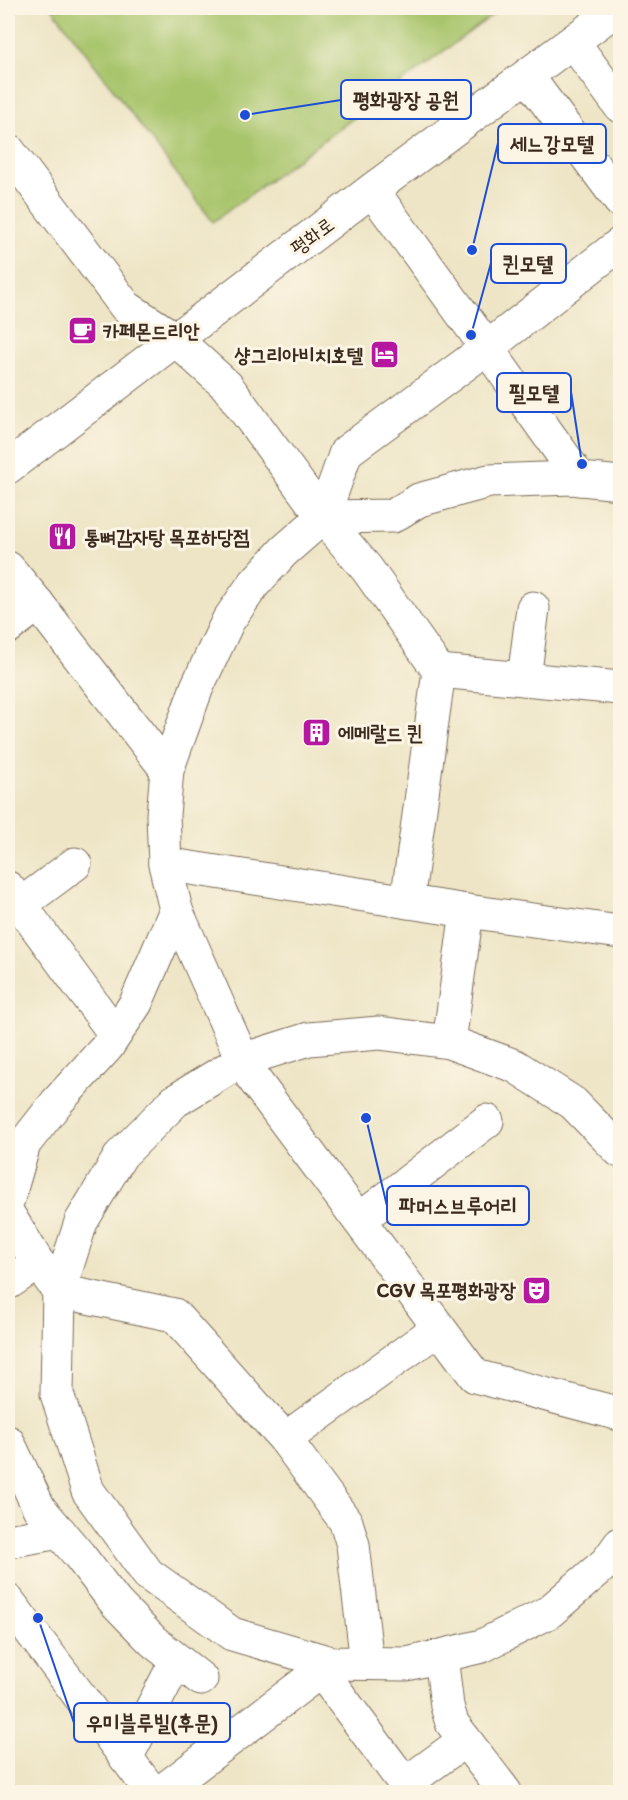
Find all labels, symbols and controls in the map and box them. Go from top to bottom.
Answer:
callout: 평화광장 공원 [341,80,471,119]
text: 평화광장 공원 [353,87,459,112]
callout: 세느강모텔 [498,124,606,163]
text: 세느강모텔 [510,131,594,156]
street label: 평화로 [285,212,339,260]
callout: 퀸모텔 [491,244,566,283]
text: 퀸모텔 [503,251,553,276]
cafe icon: 카페몬드리안 [66,315,98,347]
place label: 카페몬드리안 [103,319,200,343]
hotel icon: 샹그리아비치호텔 [368,339,400,371]
place label: 샹그리아비치호텔 [234,343,363,367]
callout: 필모텔 [497,373,571,412]
text: 필모텔 [509,380,559,405]
restaurant icon: 통뼈감자탕 목포하당점 [47,521,79,553]
place label: 통뼈감자탕 목포하당점 [84,525,249,549]
building icon: 에메랄드 퀸 [301,717,333,749]
place label: 에메랄드 퀸 [338,721,423,745]
callout: 파머스브루어리 [387,1186,529,1225]
text: 파머스브루어리 [399,1193,517,1218]
theatre icon: CGV 목포평화광장 [521,1274,553,1306]
place label: CGV 목포평화광장 [376,1278,516,1302]
callout: 우미블루빌(후문) [74,1703,230,1742]
text: 우미블루빌(후문) [86,1710,218,1736]

